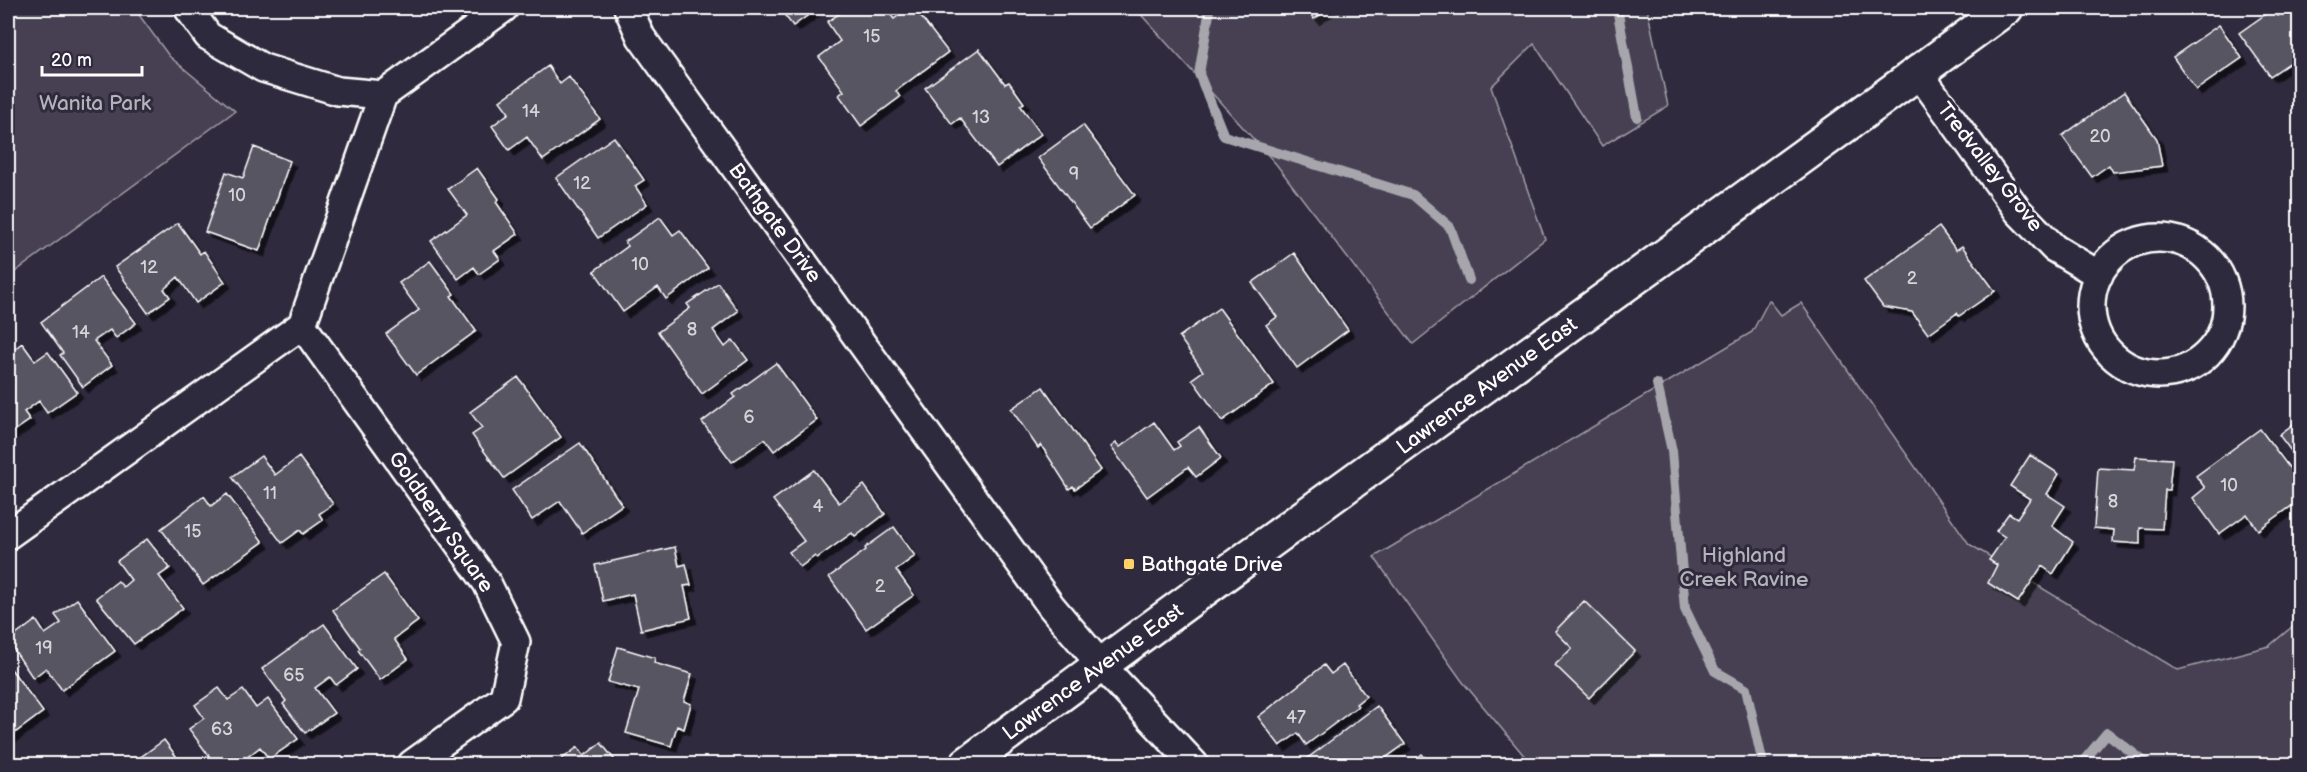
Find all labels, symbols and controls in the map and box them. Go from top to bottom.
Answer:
house number: 15 [863,26,881,47]
scale bar [42,39,142,77]
text: 20 m [51,50,92,71]
park label: Wanita Park [39,91,152,116]
street label: Tredvalley Grove [1932,97,2048,237]
house number: 14 [522,101,540,122]
house number: 13 [972,107,990,128]
house number: 20 [2089,126,2111,147]
street label: Bathgate Drive [723,158,827,288]
house number: 9 [1069,164,1079,185]
house number: 12 [573,173,591,194]
house number: 10 [228,185,246,206]
house number: 10 [631,254,649,275]
house number: 12 [140,257,158,278]
house number: 2 [1907,268,1918,289]
street label: Lawrence Avenue East [1392,312,1583,460]
house number: 8 [687,319,697,340]
house number: 14 [72,322,90,343]
house number: 6 [744,407,755,428]
street label: Goldberry Square [383,447,499,597]
house number: 10 [2220,475,2238,496]
house number: 11 [263,483,277,504]
house number: 8 [2108,491,2118,512]
house number: 4 [813,496,824,517]
house number: 15 [184,521,202,542]
park label: Highland Creek Ravine [1679,543,1809,592]
place label: Bathgate Drive [1141,552,1283,577]
marker: Bathgate Drive [1122,557,1136,571]
house number: 2 [875,576,886,597]
street label: Lawrence Avenue East [998,598,1189,746]
house number: 19 [35,638,53,659]
house number: 65 [283,665,305,686]
house number: 47 [1286,707,1306,728]
house number: 63 [211,719,233,740]

